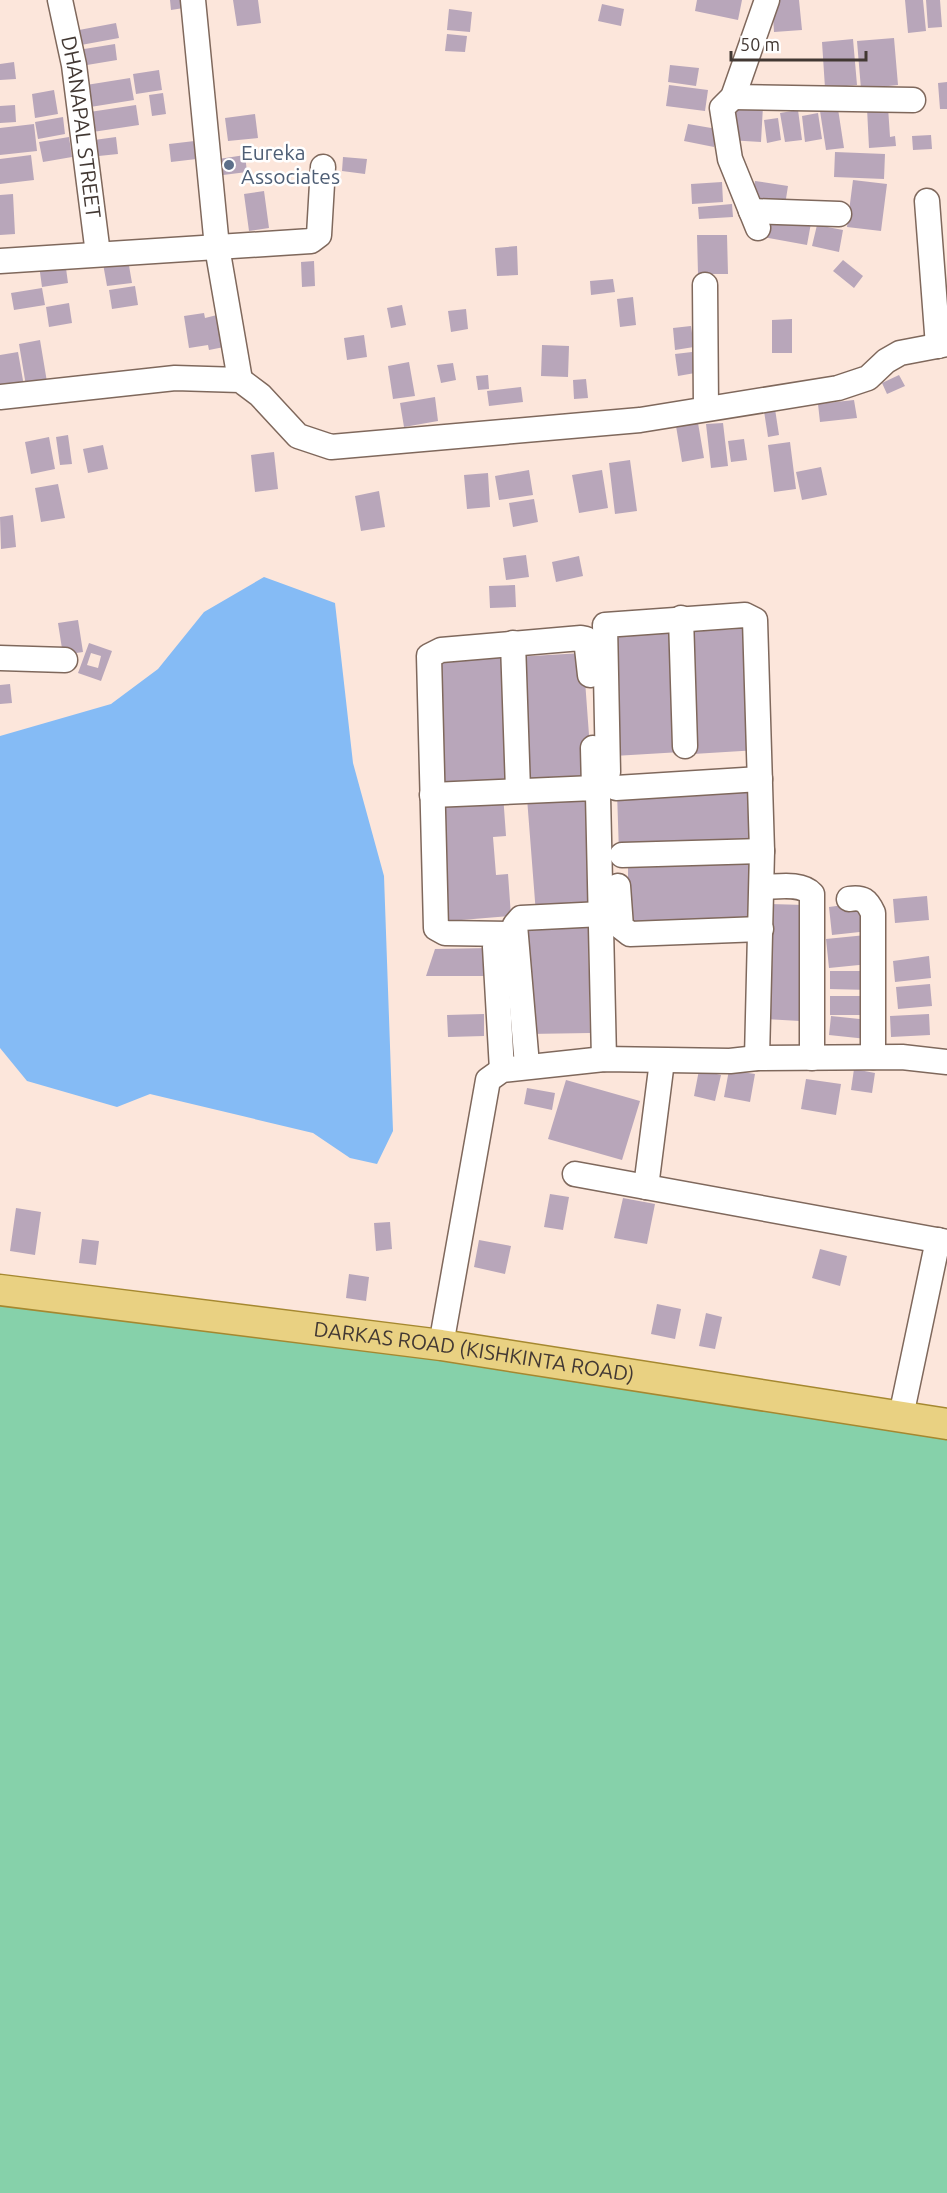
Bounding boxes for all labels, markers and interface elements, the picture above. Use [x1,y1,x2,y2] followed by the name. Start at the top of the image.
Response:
[731,24,866,62] scale bar
[57,34,106,220] street label: DHANAPAL STREET
[740,34,780,54] text: 50 m
[241,140,340,188] place label: Eureka Associates
[222,158,236,172] marker: Eureka Associates
[312,1316,636,1386] street label: DARKAS ROAD (KISHKINTA ROAD)

